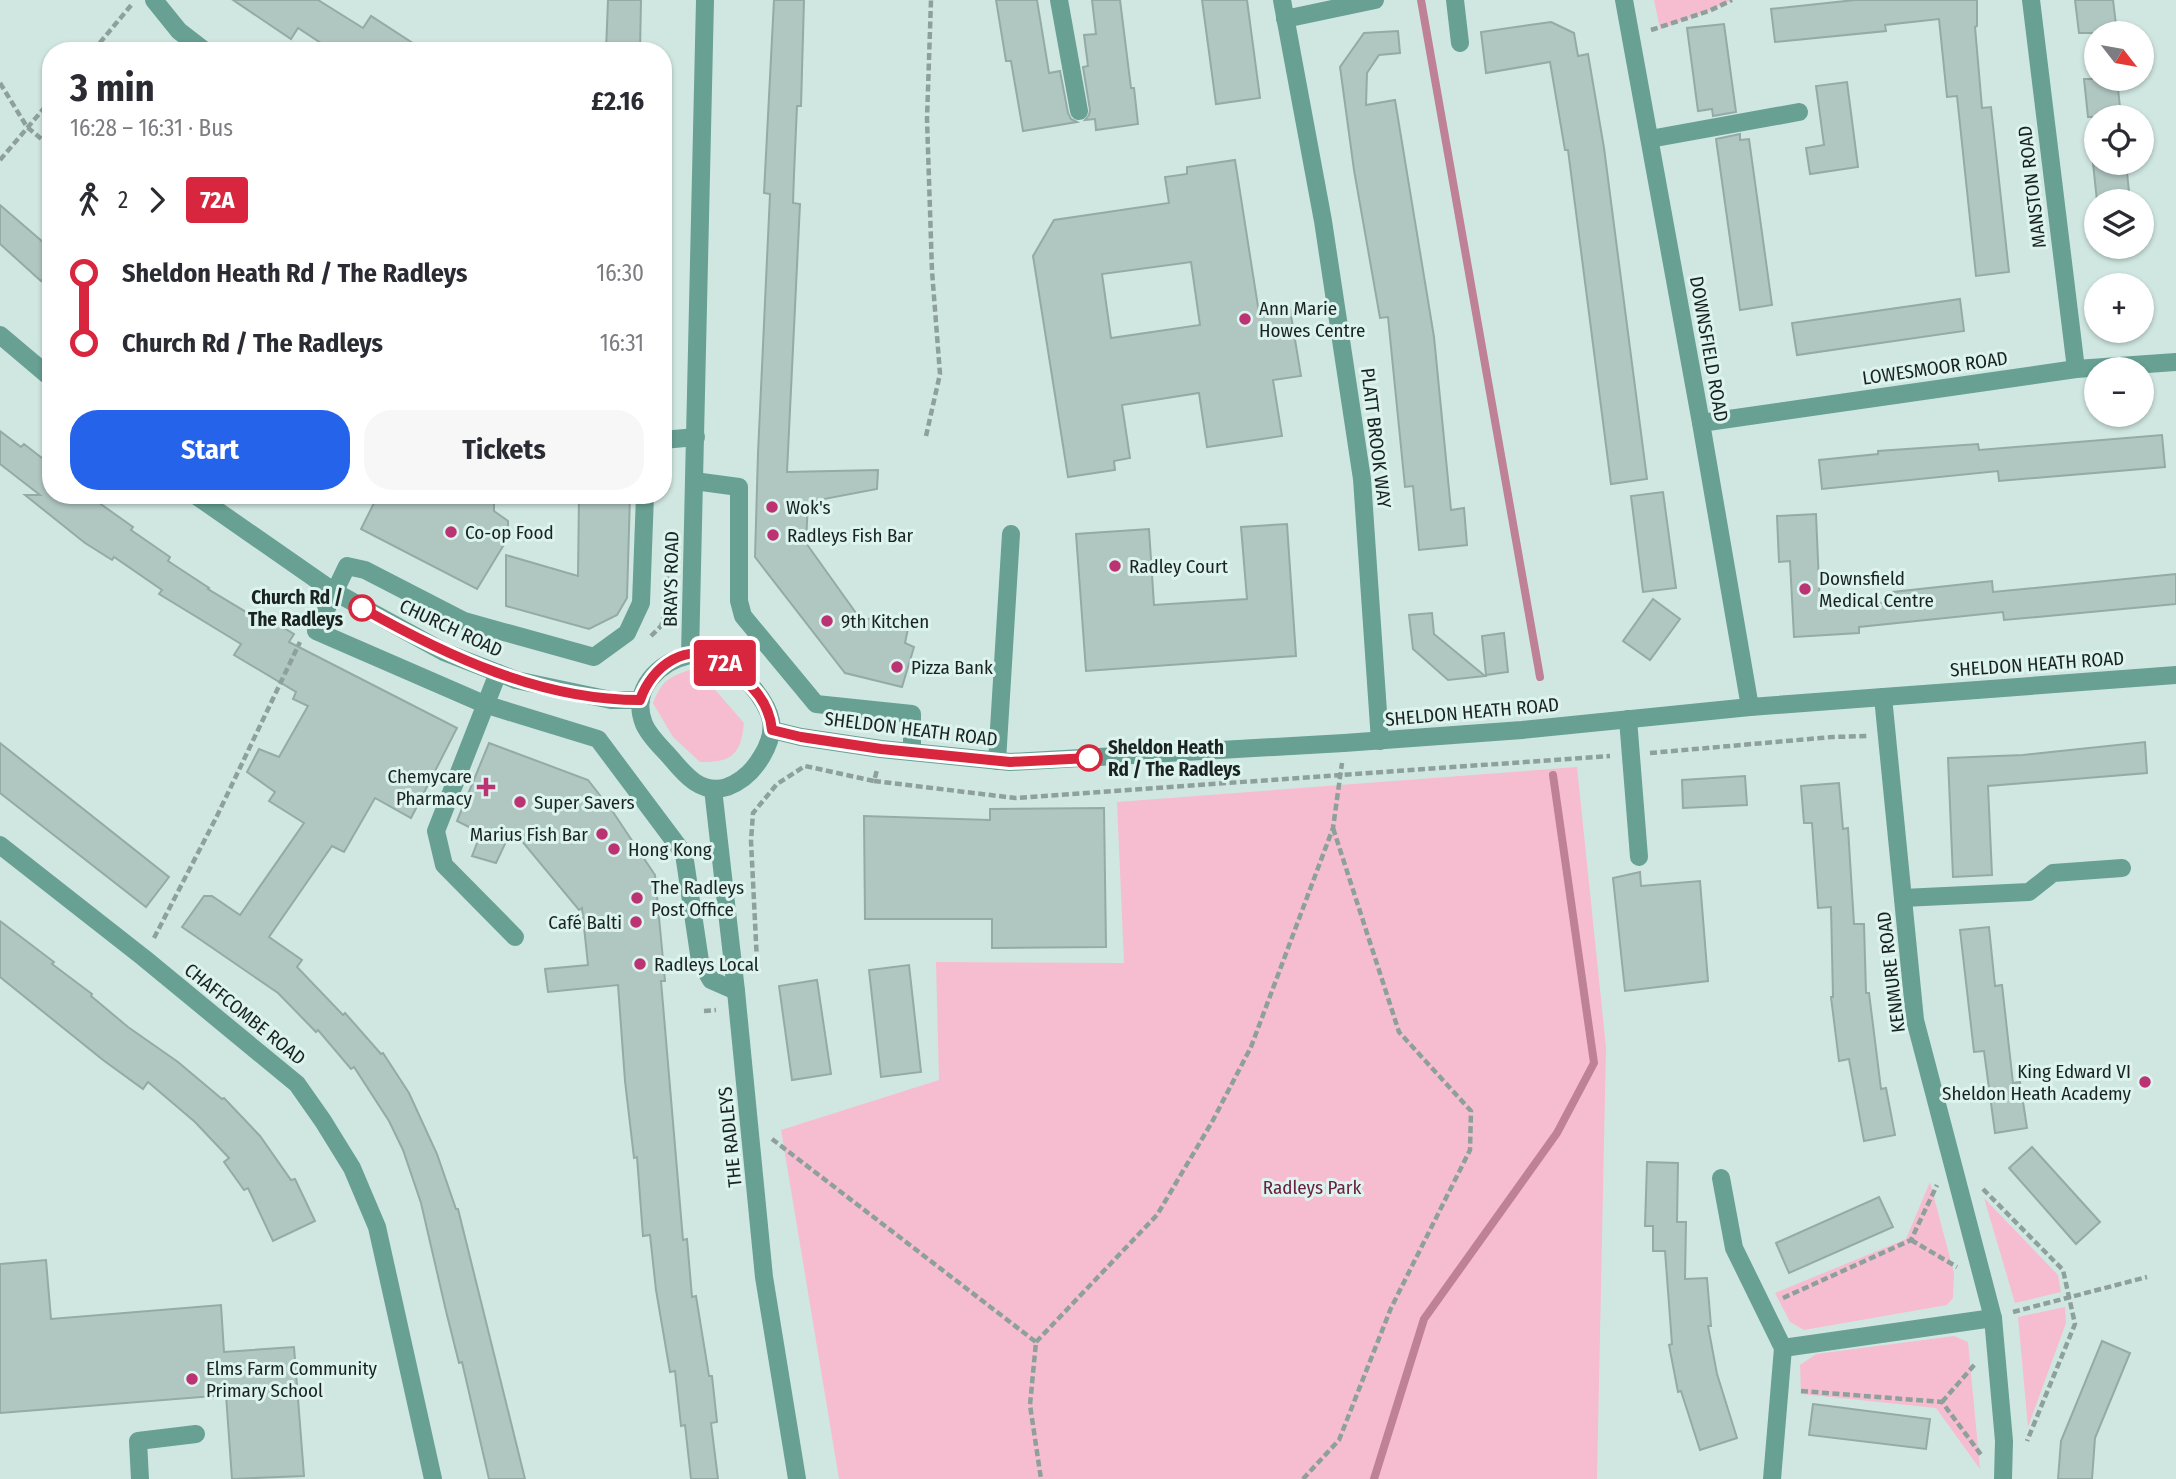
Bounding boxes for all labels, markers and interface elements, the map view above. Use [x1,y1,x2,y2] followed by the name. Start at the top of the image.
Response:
[2084,21,2154,91] north arrow
[2084,21,2154,427] map controls
[70,65,155,111] text: 3 min
[591,86,644,117] text: £2.16
[2084,105,2154,175] button: locate
[70,114,233,142] text: 16:28 – 16:31 · Bus
[2013,125,2051,249] street label: MANSTON ROAD
[70,181,108,219] icon: walk
[138,181,176,219] icon: forward
[118,186,128,214] text: 2
[200,186,234,214] text: 72A
[2084,189,2154,259] button: layers
[122,258,467,289] text: Sheldon Heath Rd / The Radleys
[596,259,644,287] text: 16:30
[2084,273,2154,343] button: +
[1685,274,1733,424] street label: DOWNSFIELD ROAD
[1259,297,1365,342] place label: Ann Marie Howes Centre
[1237,311,1253,327] marker: Ann Marie Howes Centre
[122,328,383,359] text: Church Rd / The Radleys
[600,329,644,357] text: 16:31
[1861,346,2009,390] street label: LOWESMOOR ROAD
[2084,357,2154,427] button: −
[1356,367,1396,510] street label: PLATT BROOK WAY
[70,410,350,490] button: Start
[364,410,644,490] button: Tickets
[786,496,831,519] place label: Wok's
[764,499,780,515] marker: Wok's
[465,521,554,544] place label: Co-op Food
[443,524,459,540] marker: Co-op Food
[787,524,914,547] place label: Radleys Fish Bar
[765,527,781,543] marker: Radleys Fish Bar
[659,531,683,627] street label: BRAYS ROAD
[1129,555,1229,578] place label: Radley Court
[1107,558,1123,574] marker: Radley Court
[1819,567,1934,612] place label: Downsfield Medical Centre
[1797,581,1813,597] marker: Downsfield Medical Centre
[248,586,344,631] place label: Church Rd / The Radleys
[396,594,506,662] street label: CHURCH ROAD
[349,595,375,621] marker: Church Rd / The Radleys
[841,610,929,633] place label: 9th Kitchen
[819,613,835,629] marker: 9th Kitchen
[685,640,765,686] line badge: 72A
[1949,646,2125,682] street label: SHELDON HEATH ROAD
[708,649,742,677] text: 72A
[911,656,993,679] place label: Pizza Bank
[889,659,905,675] marker: Pizza Bank
[1384,693,1560,731] street label: SHELDON HEATH ROAD
[823,707,999,751] street label: SHELDON HEATH ROAD
[1108,736,1241,781] place label: Sheldon Heath Rd / The Radleys
[1076,745,1102,771] marker: Sheldon Heath Rd / The Radleys
[388,765,473,810] place label: Chemycare Pharmacy
[478,779,494,795] marker: Chemycare Pharmacy
[534,791,635,814] place label: Super Savers
[512,794,528,810] marker: Super Savers
[470,823,588,846] place label: Marius Fish Bar
[594,826,610,842] marker: Marius Fish Bar
[628,838,712,861] place label: Hong Kong
[606,841,622,857] marker: Hong Kong
[651,876,744,921] place label: The Radleys Post Office
[629,890,645,906] marker: The Radleys Post Office
[1872,910,1910,1034] street label: KENMURE ROAD
[548,911,622,934] place label: Café Balti
[628,914,644,930] marker: Café Balti
[654,953,759,976] place label: Radleys Local
[632,956,648,972] marker: Radleys Local
[180,958,310,1070] street label: CHAFFCOMBE ROAD
[1942,1060,2132,1105] place label: King Edward VI Sheldon Heath Academy
[2137,1074,2153,1090] marker: King Edward VI Sheldon Heath Academy
[713,1086,747,1188] street label: THE RADLEYS
[1263,1176,1361,1199] park label: Radleys Park
[206,1357,378,1402] place label: Elms Farm Community Primary School
[184,1371,200,1387] marker: Elms Farm Community Primary School

